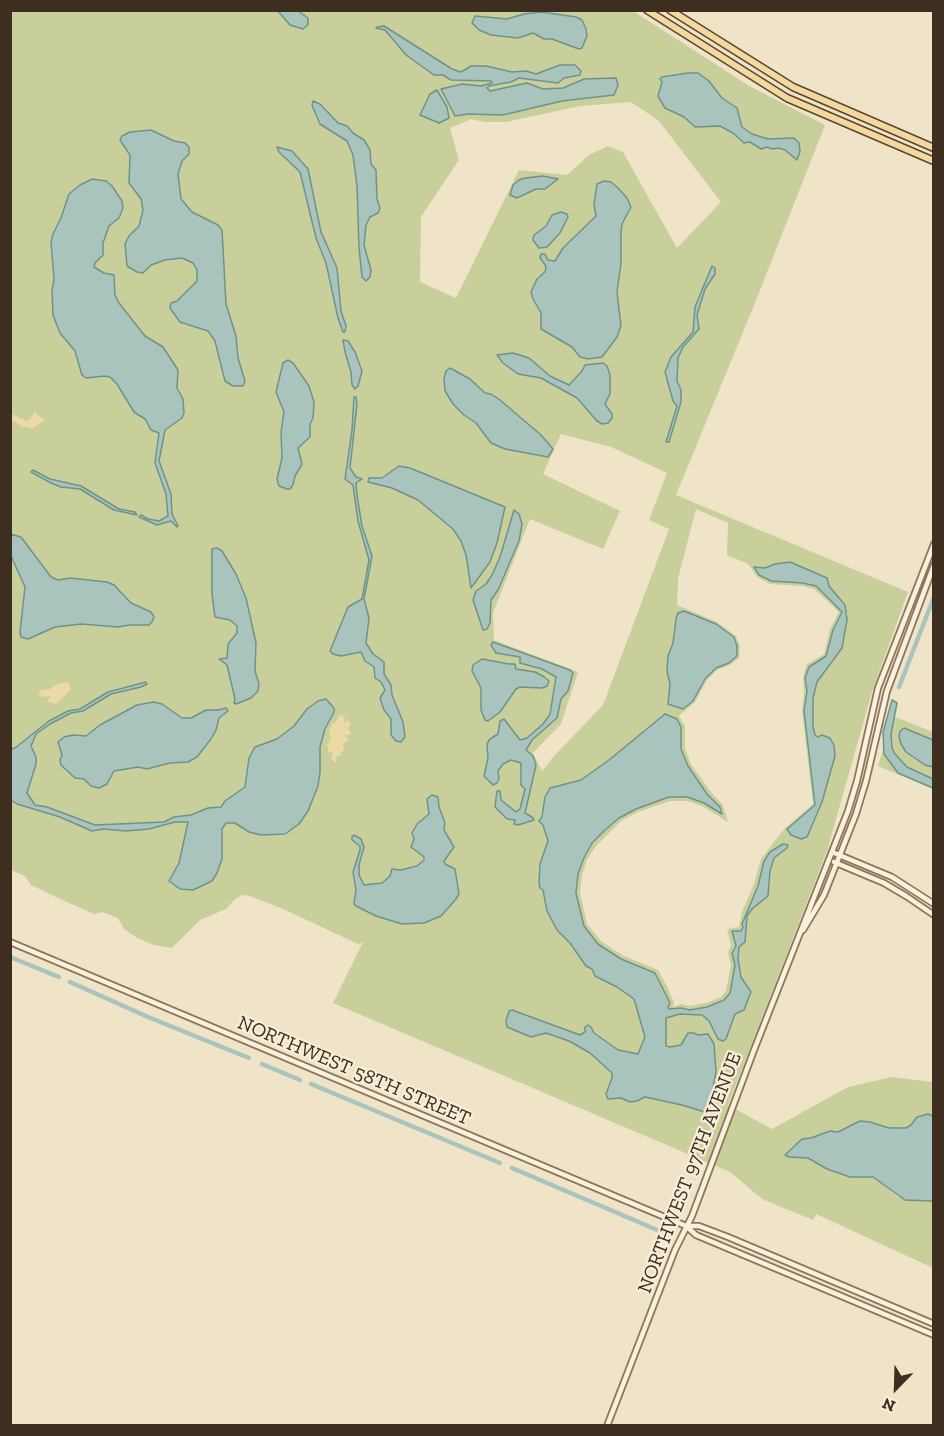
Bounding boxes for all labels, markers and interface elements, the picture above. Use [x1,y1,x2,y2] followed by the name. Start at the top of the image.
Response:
[234,1011,474,1131] street label: NORTHWEST 58TH STREET
[633,1049,747,1297] street label: NORTHWEST 97TH AVENUE
[866,1358,926,1418] north arrow
[879,1394,898,1416] text: N

